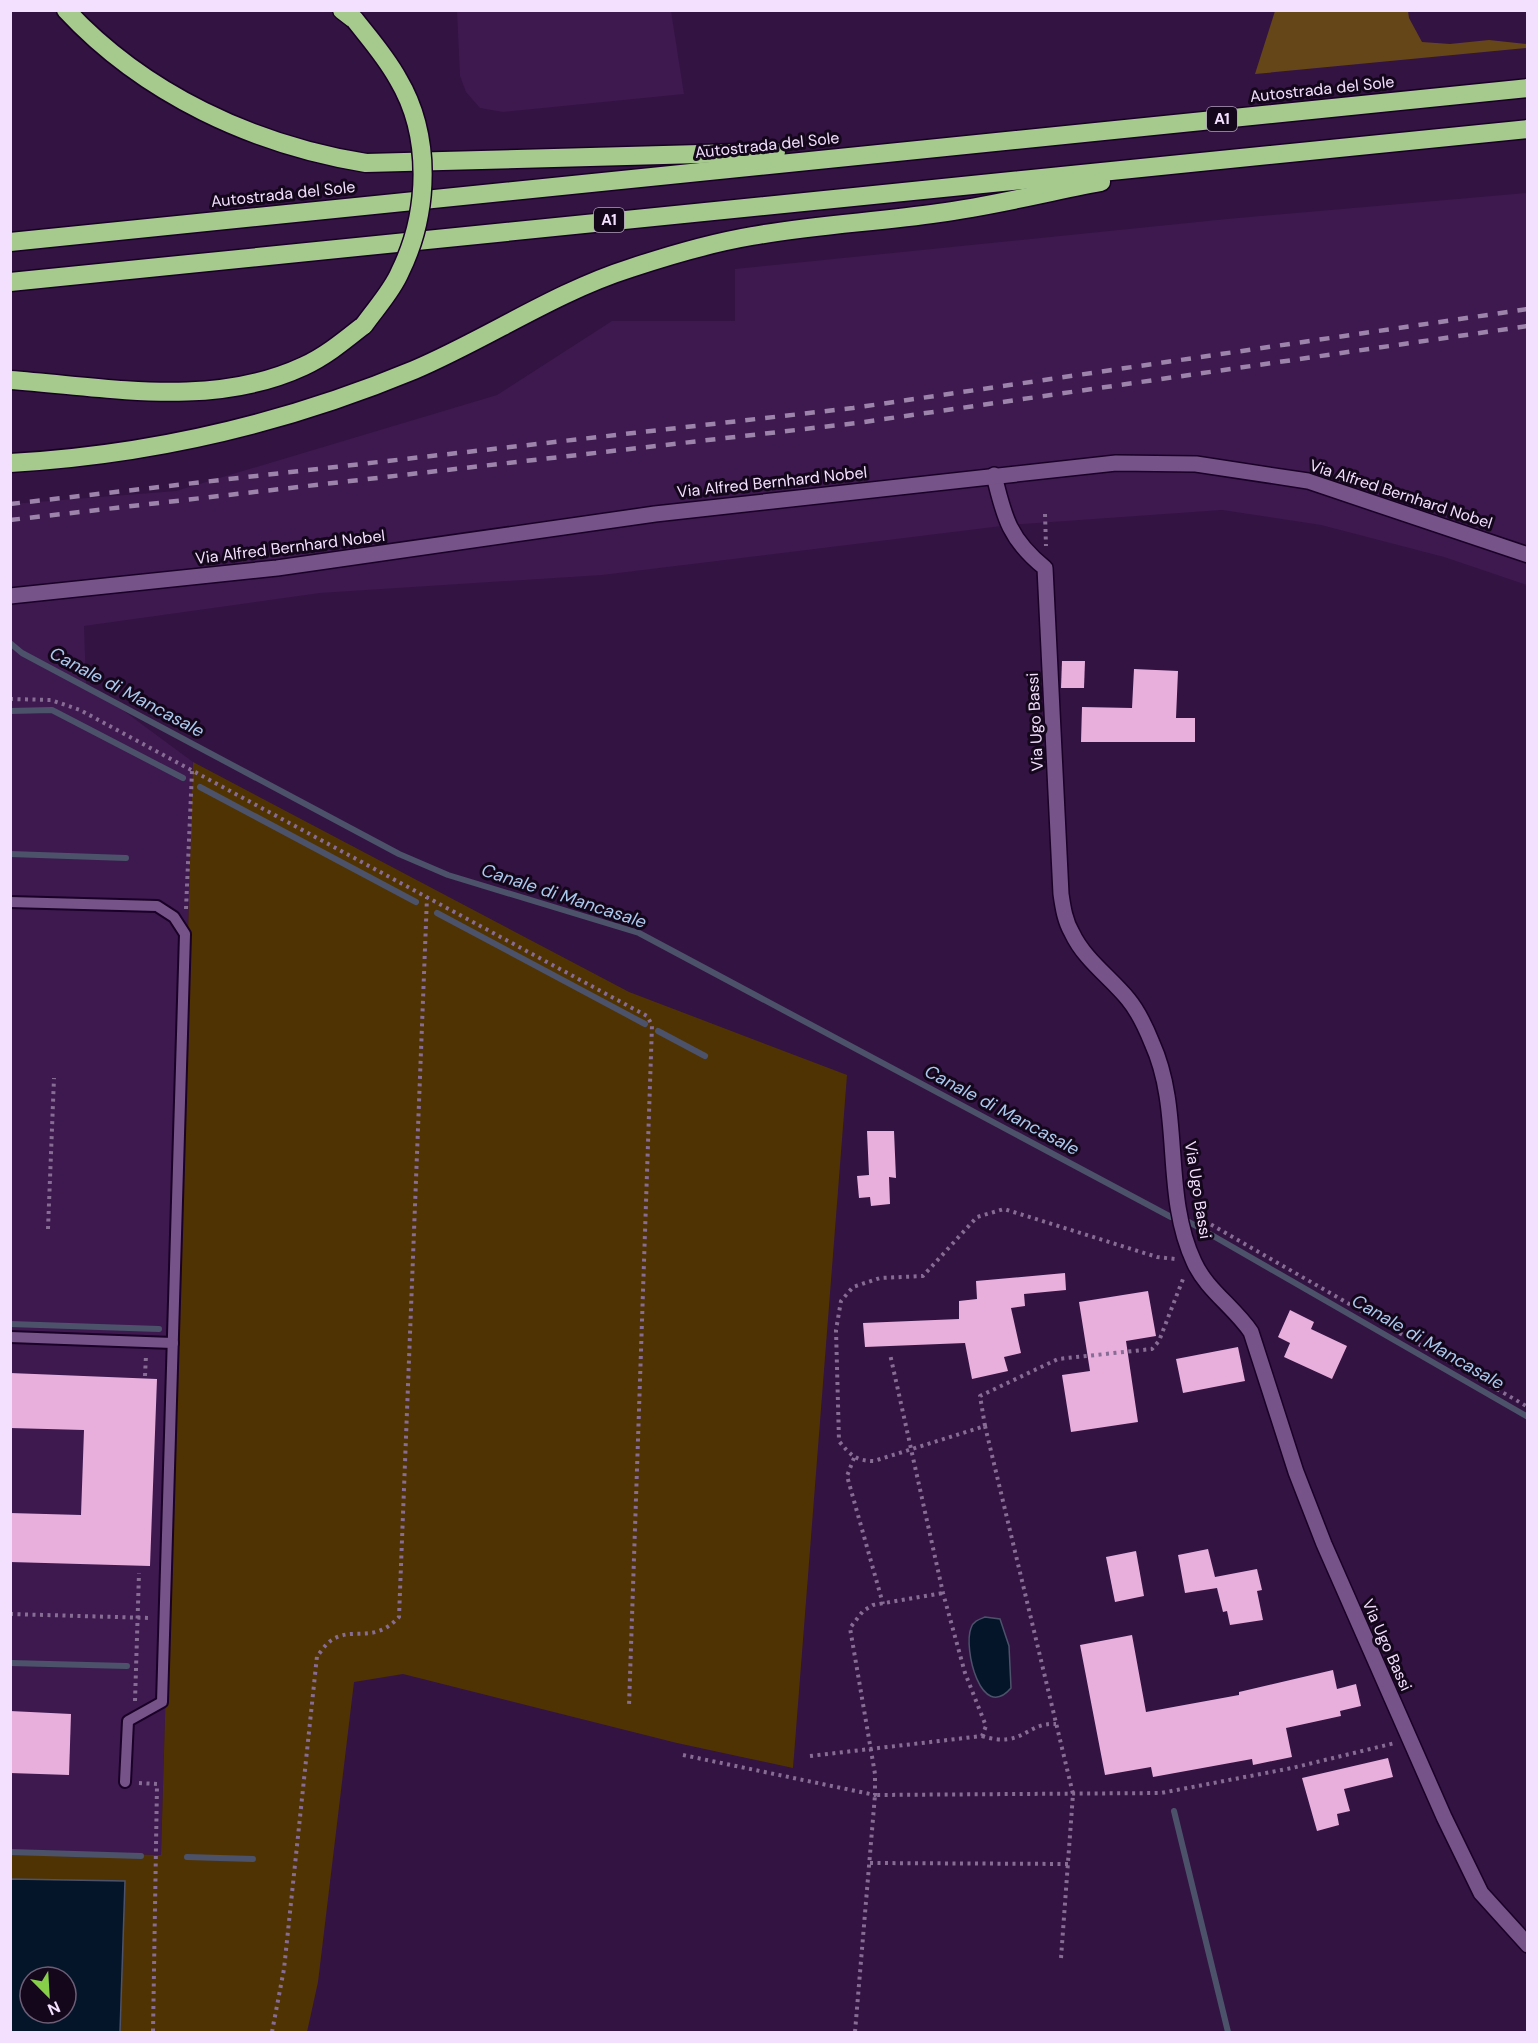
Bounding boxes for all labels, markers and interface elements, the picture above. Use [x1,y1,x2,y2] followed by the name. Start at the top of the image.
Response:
[1249,71,1395,107] street label: Autostrada del Sole
[1207,107,1237,131] road number: A1
[694,127,840,163] street label: Autostrada del Sole
[210,176,356,212] street label: Autostrada del Sole
[594,208,624,232] road number: A1
[1307,455,1495,533] street label: Via Alfred Bernhard Nobel
[676,462,868,502] street label: Via Alfred Bernhard Nobel
[194,525,386,569] street label: Via Alfred Bernhard Nobel
[45,641,209,743] water label: Canale di Mancasale
[1022,672,1048,772] street label: Via Ugo Bassi
[478,858,650,934] water label: Canale di Mancasale
[920,1059,1084,1161] water label: Canale di Mancasale
[1180,1140,1216,1240] street label: Via Ugo Bassi
[1347,1289,1509,1395] water label: Canale di Mancasale
[1357,1596,1417,1694] street label: Via Ugo Bassi
[18,1965,78,2025] north arrow
[44,1996,63,2020] text: N

